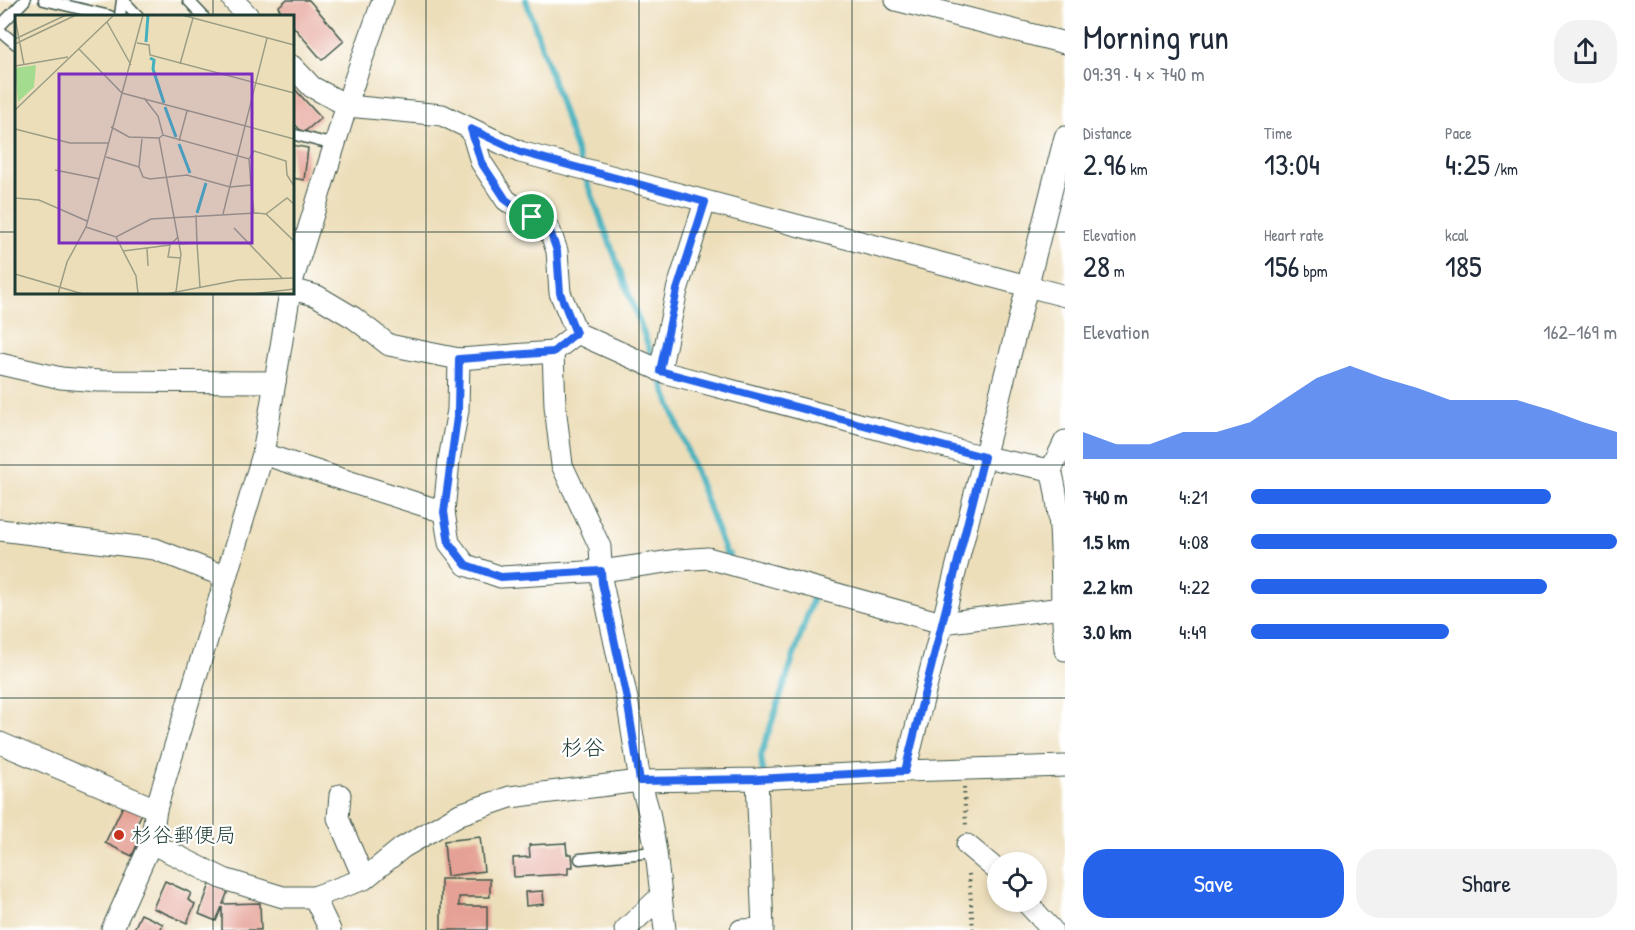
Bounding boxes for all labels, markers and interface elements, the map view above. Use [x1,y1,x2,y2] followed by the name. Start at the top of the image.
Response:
[15,15,294,294] inset map
[1083,15,1229,59] text: Morning run
[1554,20,1617,83] button: share
[1083,60,1205,87] text: 09:39 · 4 × 740 m
[1083,122,1132,144] text: Distance
[1264,122,1292,144] text: Time
[1445,122,1472,144] text: Pace
[1083,144,1126,184] text: 2.96
[1264,144,1320,184] text: 13:04
[1445,144,1490,184] text: 4:25
[1126,158,1148,180] text: km
[1490,158,1518,180] text: /km
[506,191,557,242] pin
[515,200,548,233] icon: arrive
[1083,224,1136,246] text: Elevation
[1264,224,1324,246] text: Heart rate
[1445,224,1468,246] text: kcal
[1083,246,1110,286] text: 28
[1264,246,1300,286] text: 156
[1445,246,1482,286] text: 185
[1110,260,1125,282] text: m
[1300,260,1328,282] text: bpm
[1083,318,1149,345] text: Elevation
[1543,318,1617,345] text: 162–169 m
[1083,483,1128,510] text: 740 m
[1179,483,1208,510] text: 4:21
[1083,528,1130,555] text: 1.5 km
[1179,528,1209,555] text: 4:08
[1083,573,1133,600] text: 2.2 km
[1179,573,1210,600] text: 4:22
[1083,618,1132,645] text: 3.0 km
[1179,618,1206,645] text: 4:49
[561,732,605,762] district label: 杉谷
[131,820,236,849] place label: 杉谷郵便局
[112,828,126,842] marker: 杉谷郵便局
[1083,849,1344,918] button: Save
[1356,849,1617,918] button: Share
[987,852,1047,912] map controls
[987,852,1047,912] button: locate

